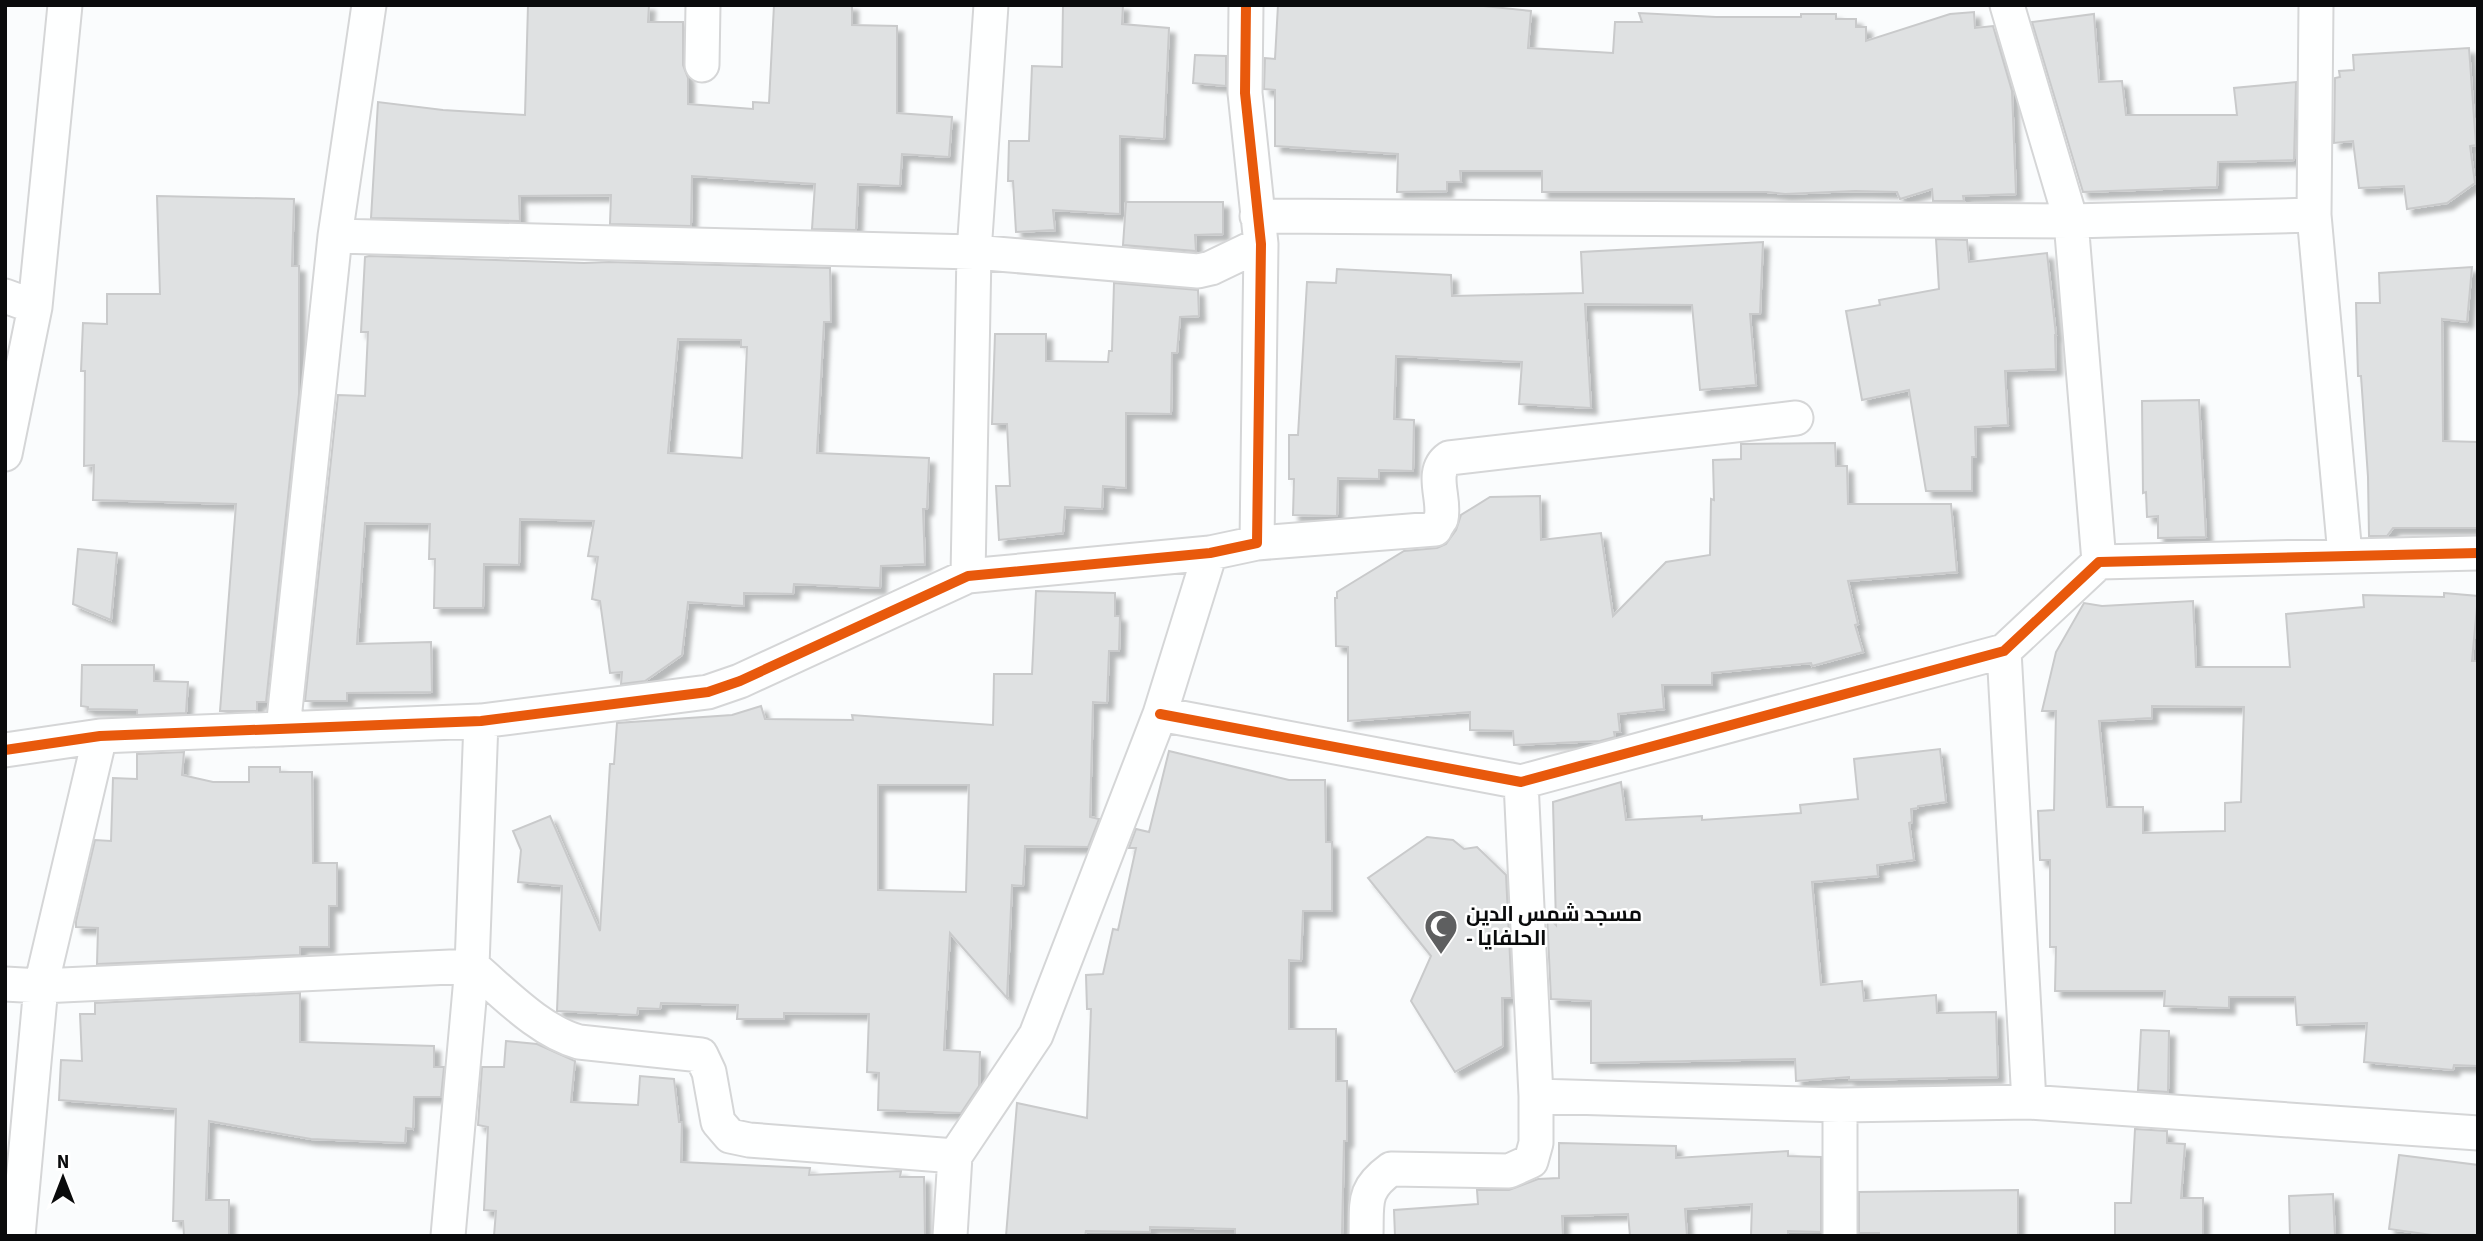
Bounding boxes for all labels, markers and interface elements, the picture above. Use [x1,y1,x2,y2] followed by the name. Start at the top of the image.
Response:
[1466,899,1642,953] place label: مسجد شمس الدين - الحلفايا
[1422,907,1460,956] mosque icon: مسجد شمس الدين - الحلفايا
[28,1143,98,1213] north arrow
[57,1149,69,1176] text: N

